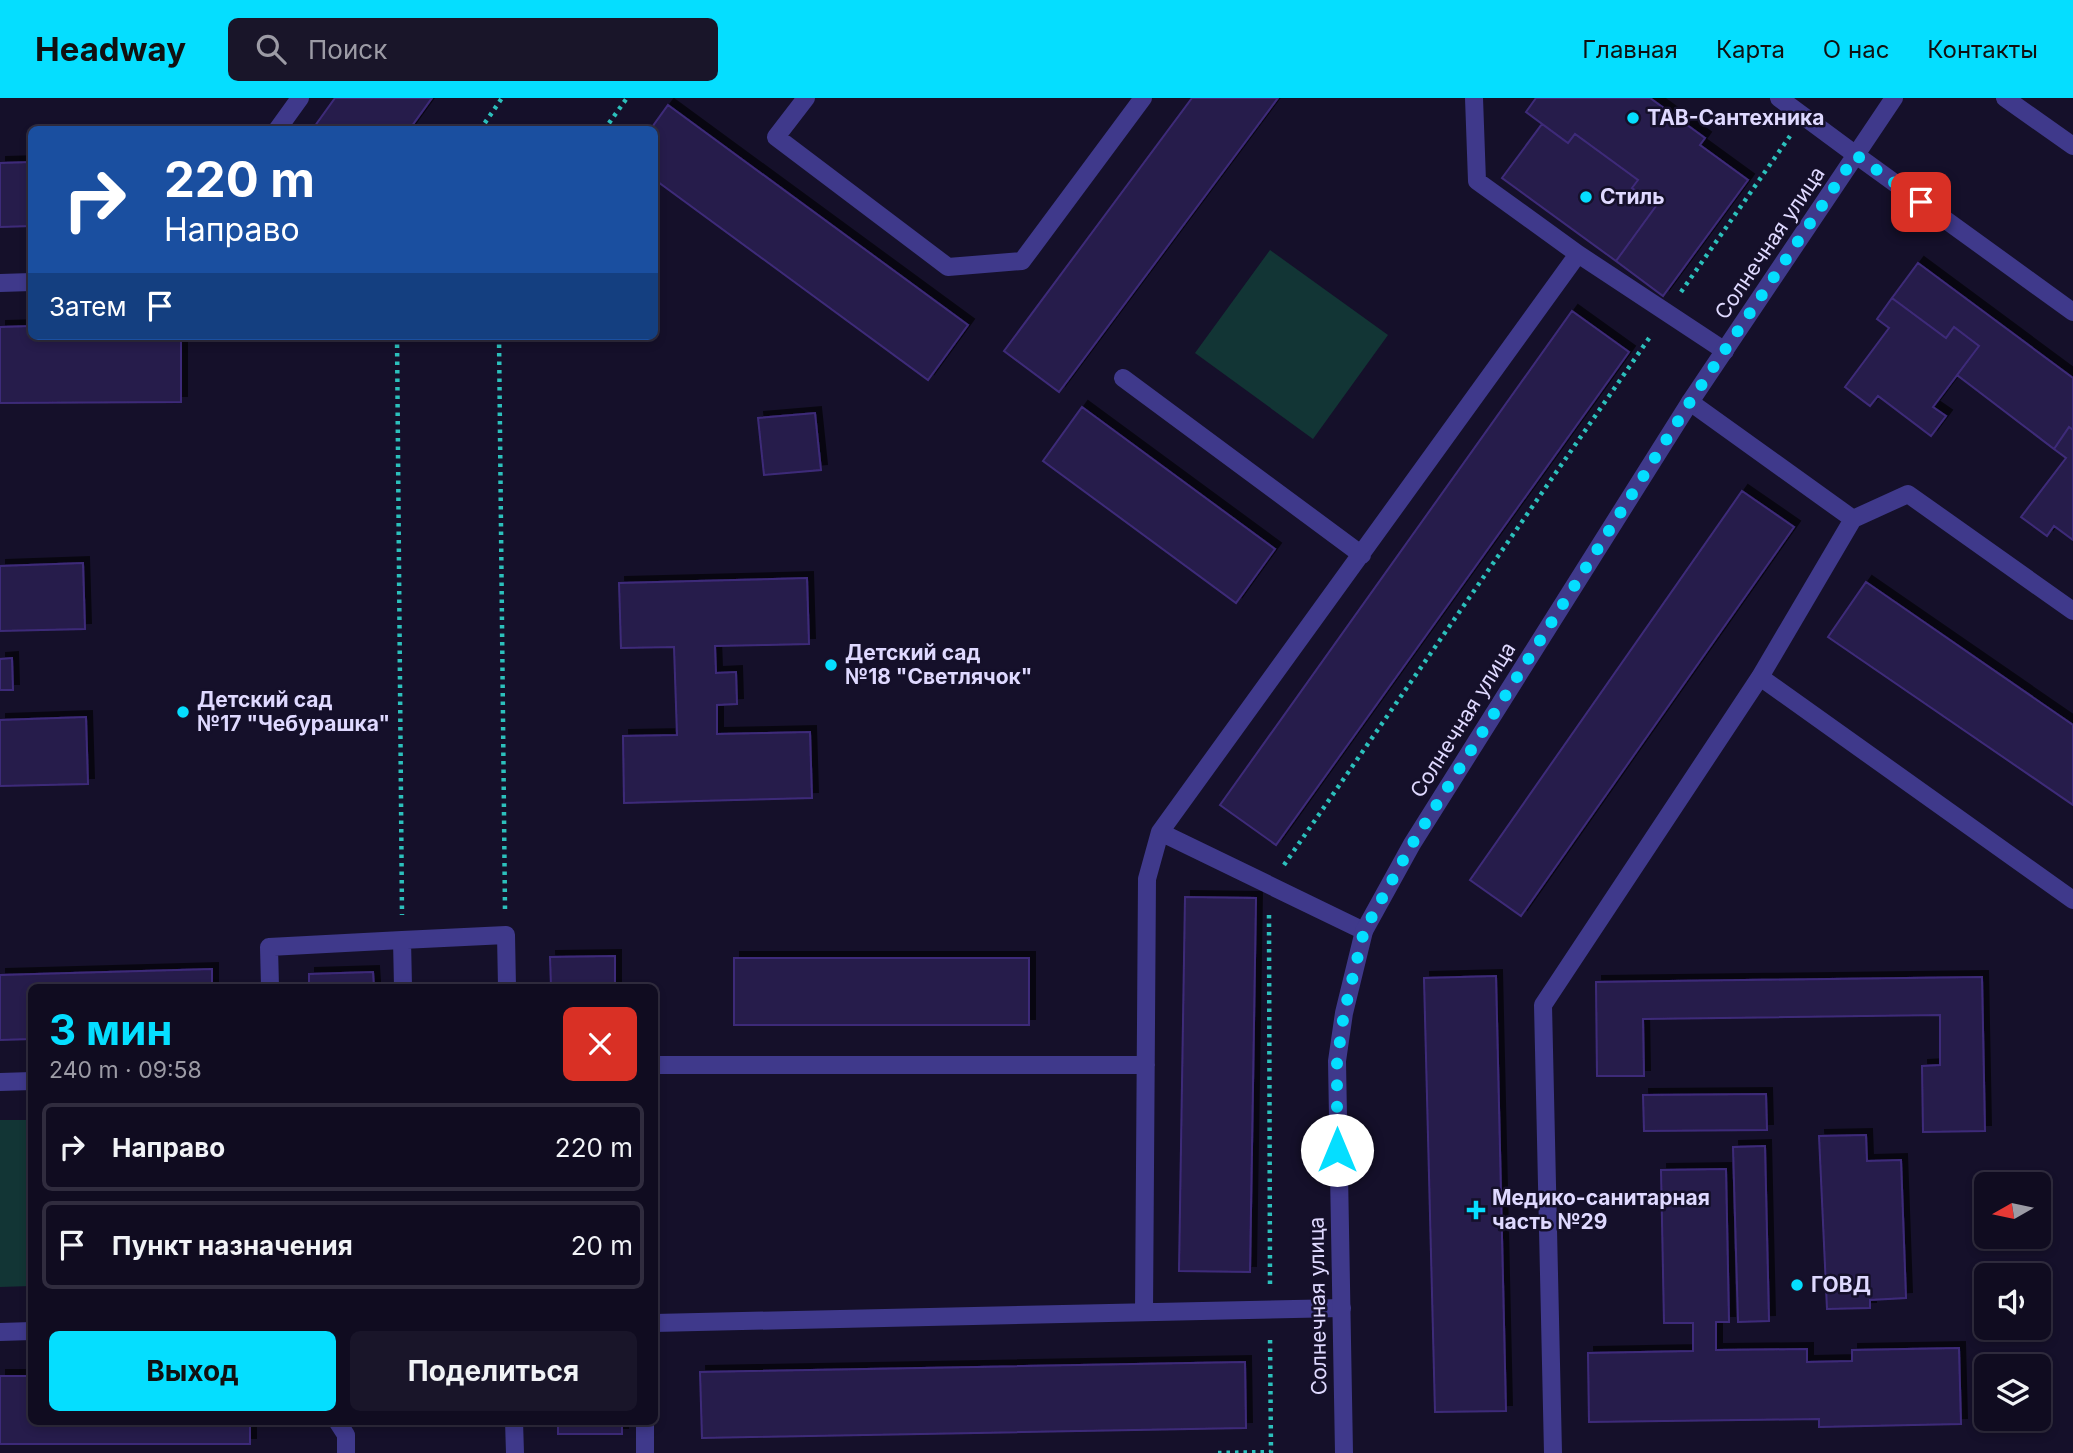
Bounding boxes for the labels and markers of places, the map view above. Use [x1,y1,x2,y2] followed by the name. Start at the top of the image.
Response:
[1647,105,1824,130] place label: ТАВ-Сантехника
[1625,110,1641,126] marker: ТАВ-Сантехника
[1891,172,1951,232] pin
[1600,184,1665,209] place label: Стиль
[1578,189,1594,205] marker: Стиль
[845,640,1032,689] place label: Детский сад №18 "Светлячок"
[823,657,839,673] marker: Детский сад №18 "Светлячок"
[197,687,390,736] place label: Детский сад №17 "Чебурашка"
[175,704,191,720] marker: Детский сад №17 "Чебурашка"
[1492,1185,1710,1234] place label: Медико-санитарная часть №29
[1466,1200,1486,1220] marker: Медико-санитарная часть №29
[1811,1272,1871,1297] place label: ГОВД
[1789,1277,1805,1293] marker: ГОВД

